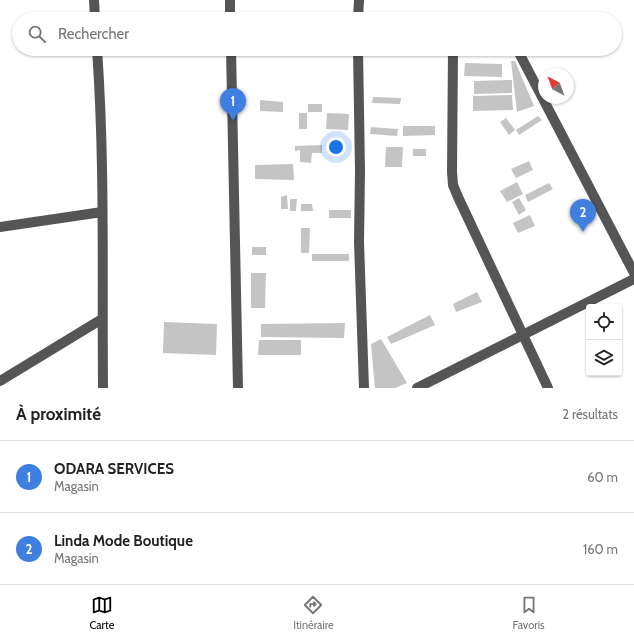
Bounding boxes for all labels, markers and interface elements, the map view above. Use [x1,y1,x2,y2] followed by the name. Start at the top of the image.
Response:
[12,12,622,56] search box
[26,23,48,45] icon: search
[58,25,129,43] text: Rechercher
[538,68,574,104] north arrow
[220,88,246,121] pin: 1
[326,137,346,157] your location
[570,199,596,232] pin: 2
[586,304,622,376] map controls
[586,304,622,340] button: locate
[586,340,622,376] button: layers
[16,404,101,424] text: À proximité
[562,406,618,422] text: 2 résultats
[54,460,174,478] text: ODARA SERVICES
[27,469,31,485] text: 1
[587,469,618,485] text: 60 m
[54,478,99,494] text: Magasin
[54,532,193,550] text: Linda Mode Boutique
[26,541,32,557] text: 2
[583,541,618,557] text: 160 m
[54,550,99,566] text: Magasin
[89,594,114,632] tab: Carte
[293,594,334,632] tab: Itinéraire
[513,594,545,632] tab: Favoris

